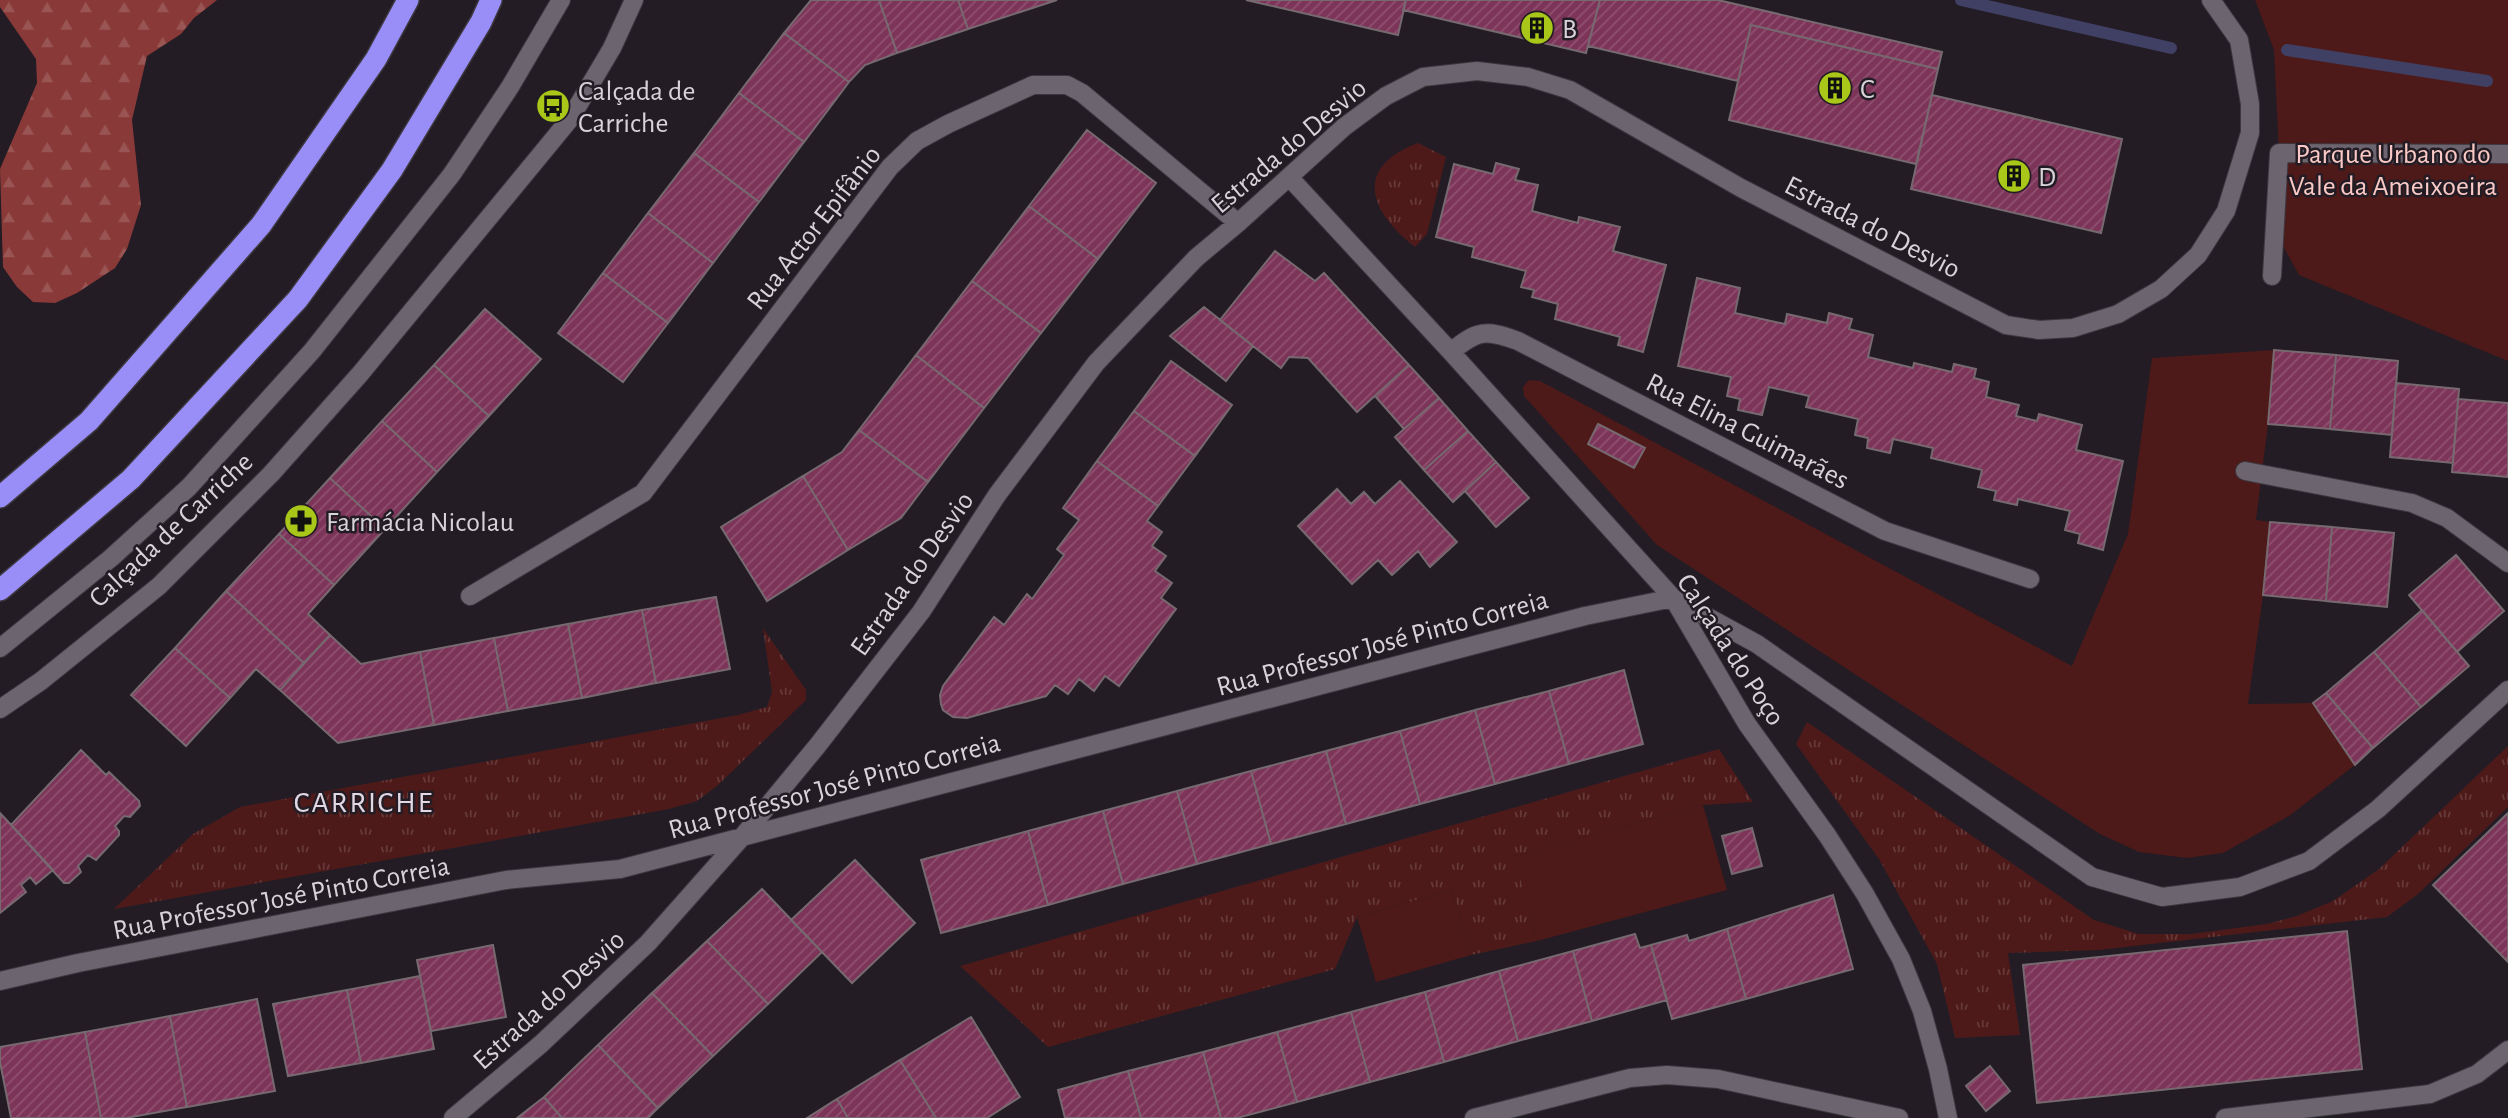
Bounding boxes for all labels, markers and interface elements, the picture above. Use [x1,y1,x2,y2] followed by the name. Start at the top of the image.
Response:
[1518,9,1556,47] building icon: B
[1562,16,1577,44] place label: B
[1816,69,1854,107] building icon: C
[1206,74,1372,219] street label: Estrada do Desvio
[1860,76,1875,104] place label: C
[578,78,695,138] place label: Calçada de Carriche
[534,87,572,125] bus stop icon: Calçada de Carriche
[742,141,887,315] street label: Rua Actor Epifânio
[2289,141,2497,201] park label: Parque Urbano do Vale da Ameixoeira
[1995,157,2033,195] building icon: D
[2038,164,2056,192] place label: D
[1780,171,1964,284] street label: Estrada do Desvio
[1641,369,1853,495] street label: Rua Elina Guimarães
[84,448,259,613] street label: Calçada de Carriche
[846,487,979,661] street label: Estrada do Desvio
[282,502,320,540] pharmacy icon: Farmácia Nicolau
[326,509,514,537] place label: Farmácia Nicolau
[1671,569,1790,731] street label: Calçada do Poço
[1213,586,1552,702] street label: Rua Professor José Pinto Correia
[665,729,1004,845] street label: Rua Professor José Pinto Correia
[294,788,434,818] district label: CARRICHE
[111,853,452,945] street label: Rua Professor José Pinto Correia
[468,925,630,1076] street label: Estrada do Desvio

